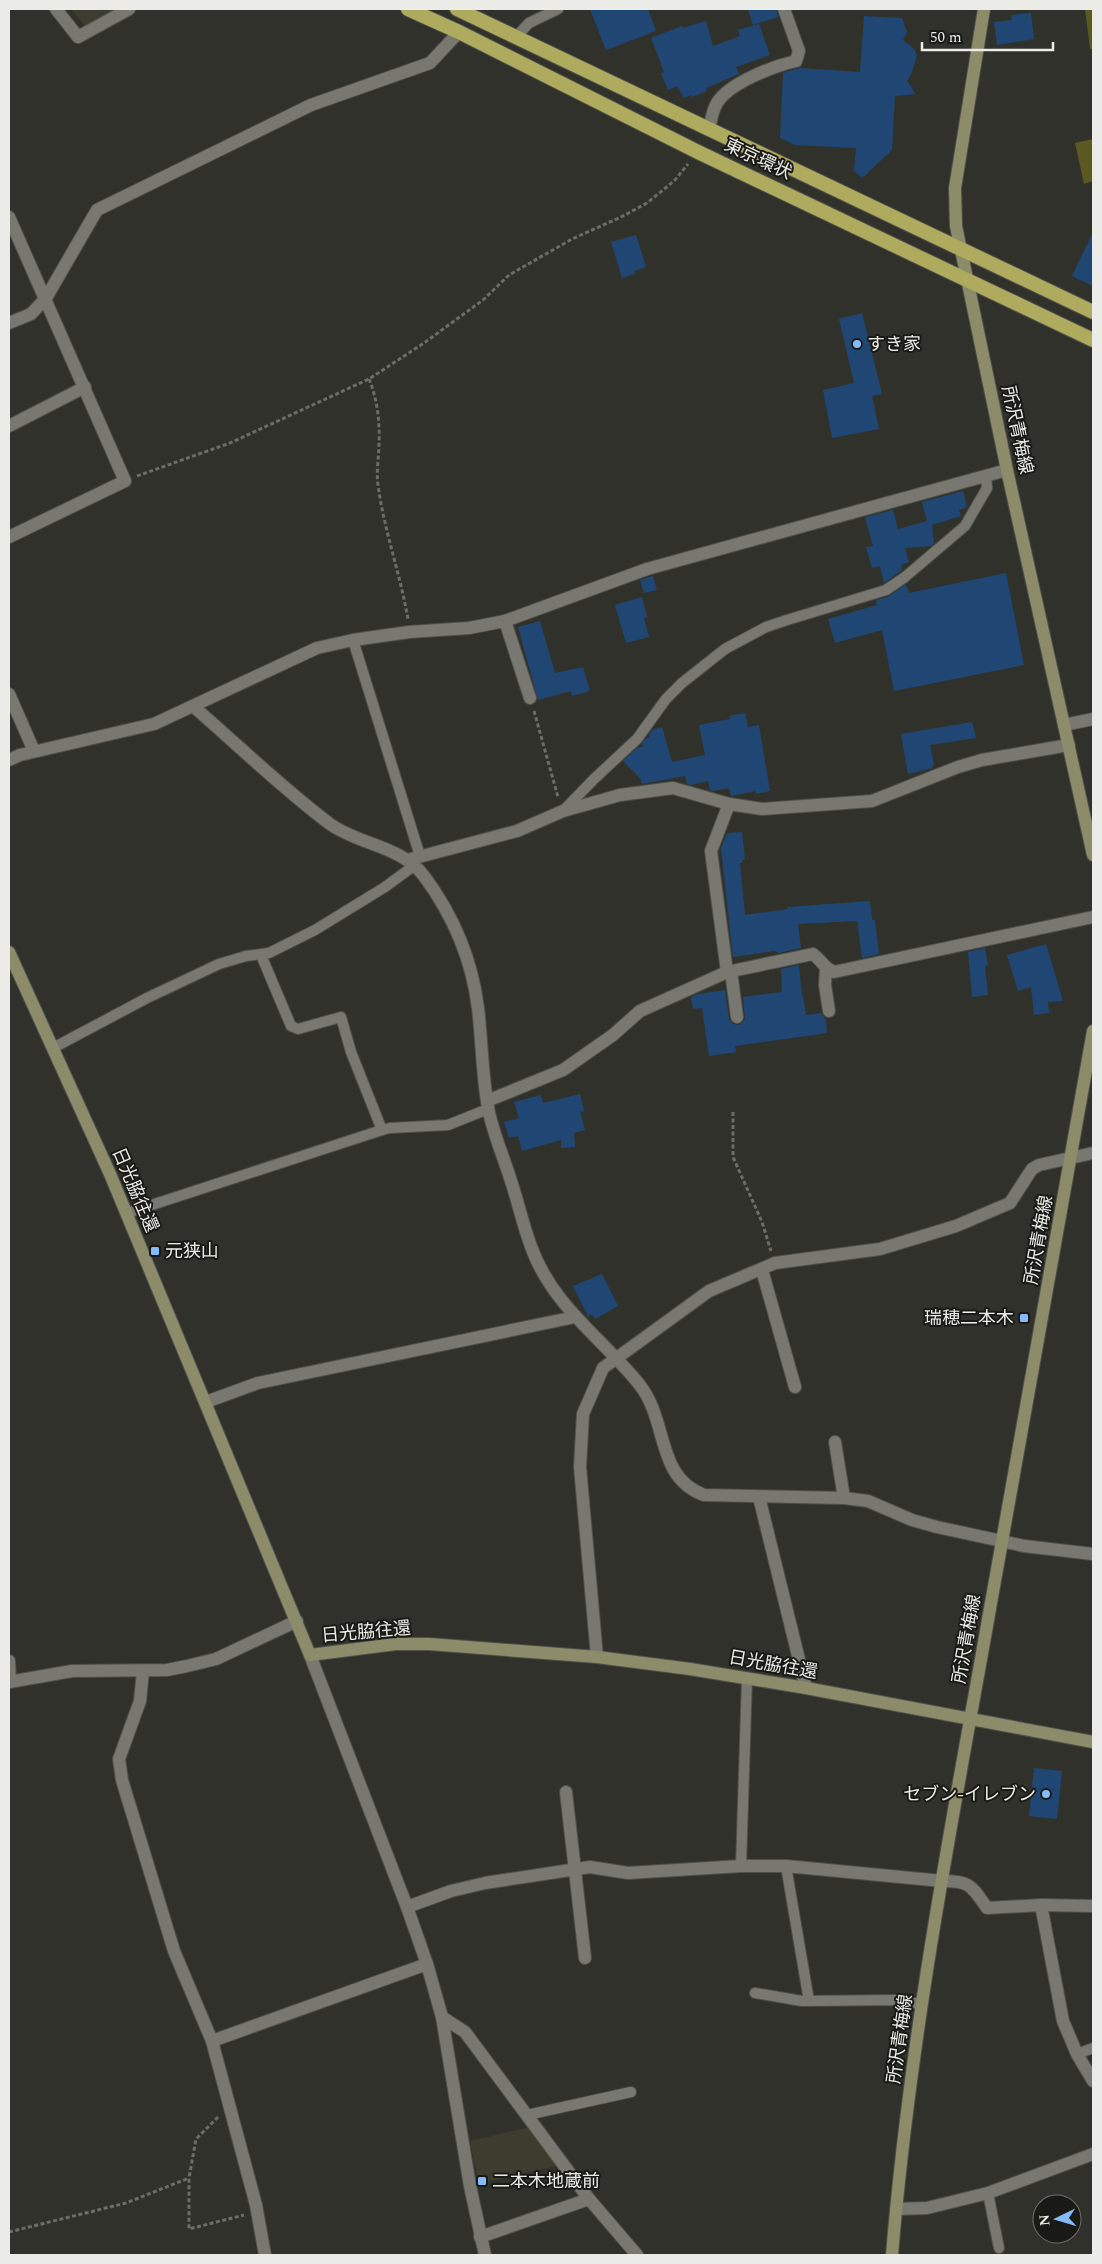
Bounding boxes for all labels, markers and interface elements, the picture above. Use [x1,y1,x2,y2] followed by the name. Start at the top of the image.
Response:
[922,20,1053,52] scale bar
[930,26,962,49] text: 50 m
[720,132,796,186] street label: 東京環状
[867,331,921,358] place label: すき家
[851,338,863,350] marker: すき家
[994,383,1040,477] street label: 所沢青梅線
[105,1143,165,1237] street label: 日光脇往還
[1018,1193,1060,1287] street label: 所沢青梅線
[165,1238,219,1265] place label: 元狭山
[149,1245,161,1257] marker: 元狭山
[924,1305,1014,1332] place label: 瑞穂二本木
[1018,1312,1030,1324] marker: 瑞穂二本木
[946,1592,988,1686] street label: 所沢青梅線
[320,1615,412,1649] street label: 日光脇往還
[726,1644,820,1686] street label: 日光脇往還
[903,1781,1036,1808] place label: セブン-イレブン
[1040,1788,1052,1800] marker: セブン-イレブン
[880,1993,920,2085] street label: 所沢青梅線
[492,2168,600,2195] place label: 二本木地蔵前
[476,2175,488,2187] marker: 二本木地蔵前
[1032,2194,1082,2244] north arrow
[1034,2213,1056,2227] text: N

